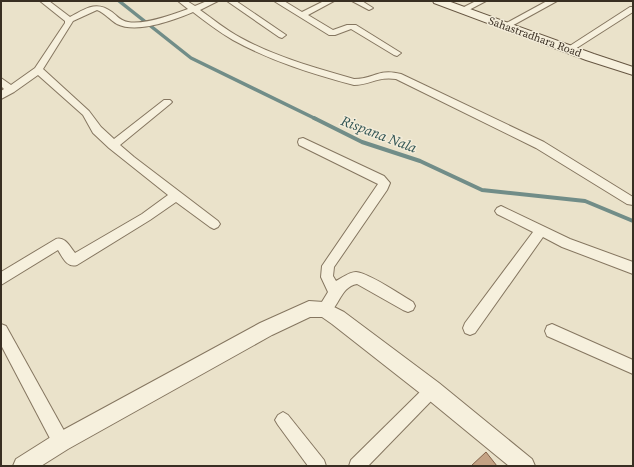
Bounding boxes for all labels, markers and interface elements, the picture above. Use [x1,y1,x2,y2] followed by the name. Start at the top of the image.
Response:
[486,13,584,61] street label: Sahastradhara Road
[337,110,420,158] water label: Rispana Nala

